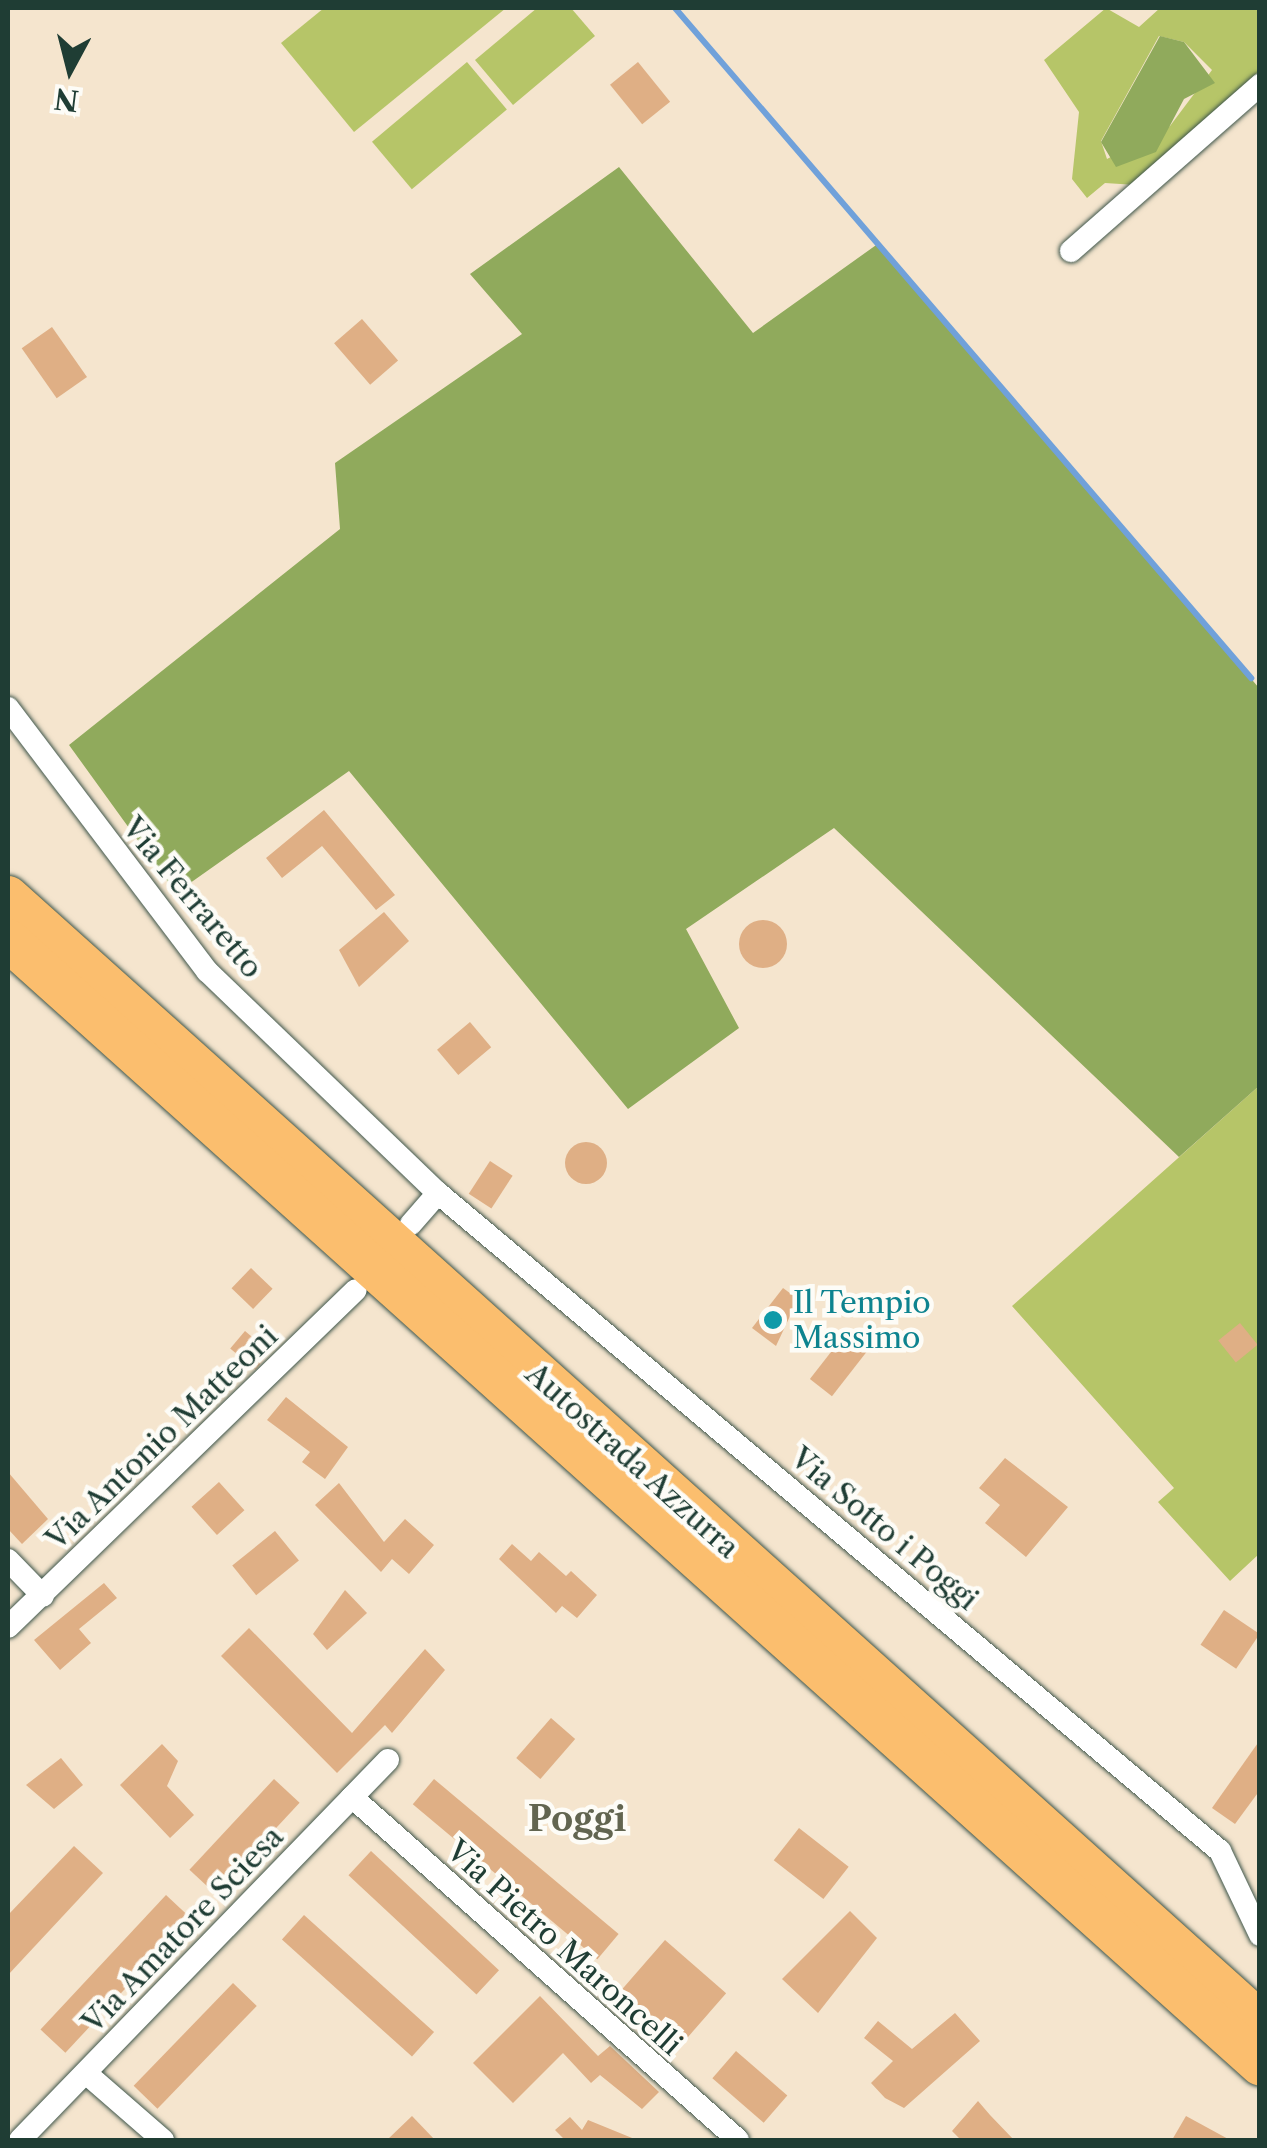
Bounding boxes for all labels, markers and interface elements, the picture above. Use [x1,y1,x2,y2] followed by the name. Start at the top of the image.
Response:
[20,20,120,120] north arrow
[52,81,80,118] text: N
[114,810,270,986] street label: Via Ferraretto
[793,1285,932,1356] place label: Il Tempio Massimo
[762,1309,784,1331] marker: Il Tempio Massimo
[38,1318,286,1558] street label: Via Antonio Matteoni
[517,1355,747,1567] street label: Autostrada Azzurra
[783,1440,985,1618] street label: Via Sotto i Poggi
[528,1798,626,1840] district label: Poggi
[74,1819,292,2041] street label: Via Amatore Sciesa
[439,1833,689,2063] street label: Via Pietro Maroncelli

